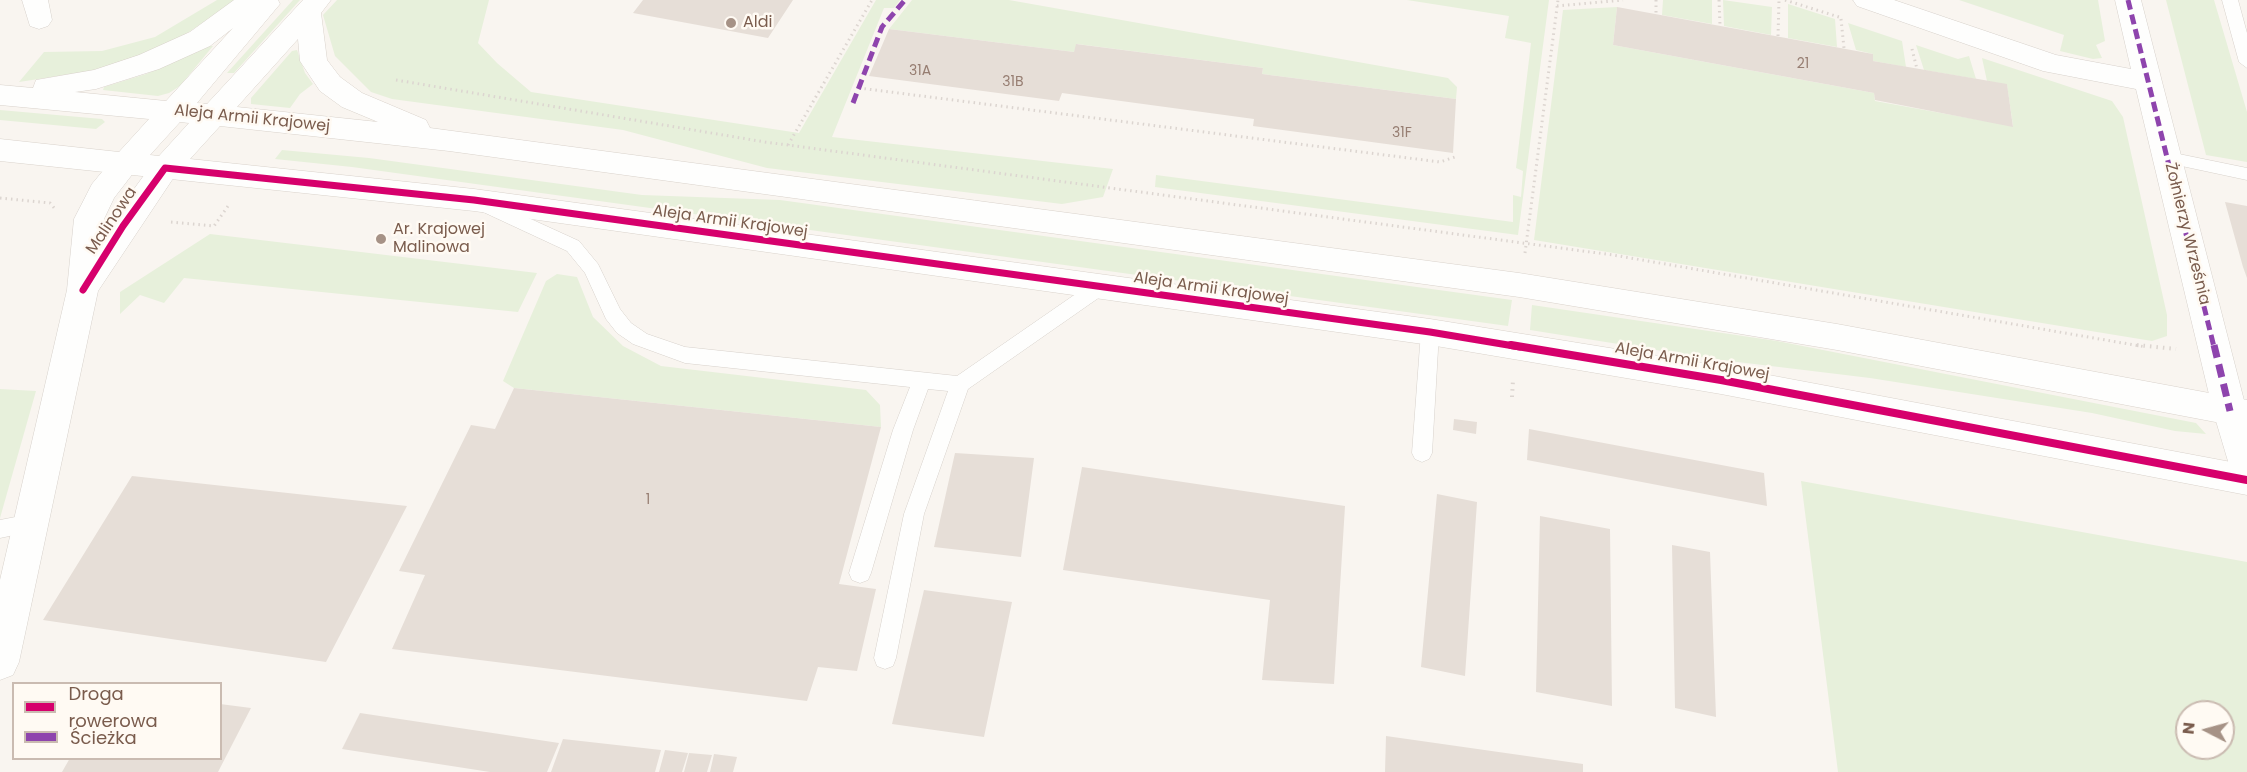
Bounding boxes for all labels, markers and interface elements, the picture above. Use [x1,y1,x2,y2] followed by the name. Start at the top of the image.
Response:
[743,13,772,33] place label: Aldi
[724,16,738,30] marker: Aldi
[1797,56,1809,72] house number: 21
[909,63,931,79] house number: 31A
[1002,74,1024,90] house number: 31B
[173,101,331,137] street label: Aleja Armii Krajowej
[1392,125,1412,141] house number: 31F
[2160,161,2214,307] street label: Żołnierzy Września
[83,184,141,258] street label: Malinowa
[651,202,809,242] street label: Aleja Armii Krajowej
[393,220,485,258] place label: Ar. Krajowej Malinowa
[374,232,388,246] marker: Ar. Krajowej Malinowa
[1132,269,1290,309] street label: Aleja Armii Krajowej
[1613,339,1771,385] street label: Aleja Armii Krajowej
[646,492,650,508] house number: 1
[68,681,158,733] text: Droga rowerowa
[12,682,222,760] legend
[2175,700,2235,760] north arrow
[2177,721,2201,735] text: N
[70,725,137,750] text: Ścieżka

